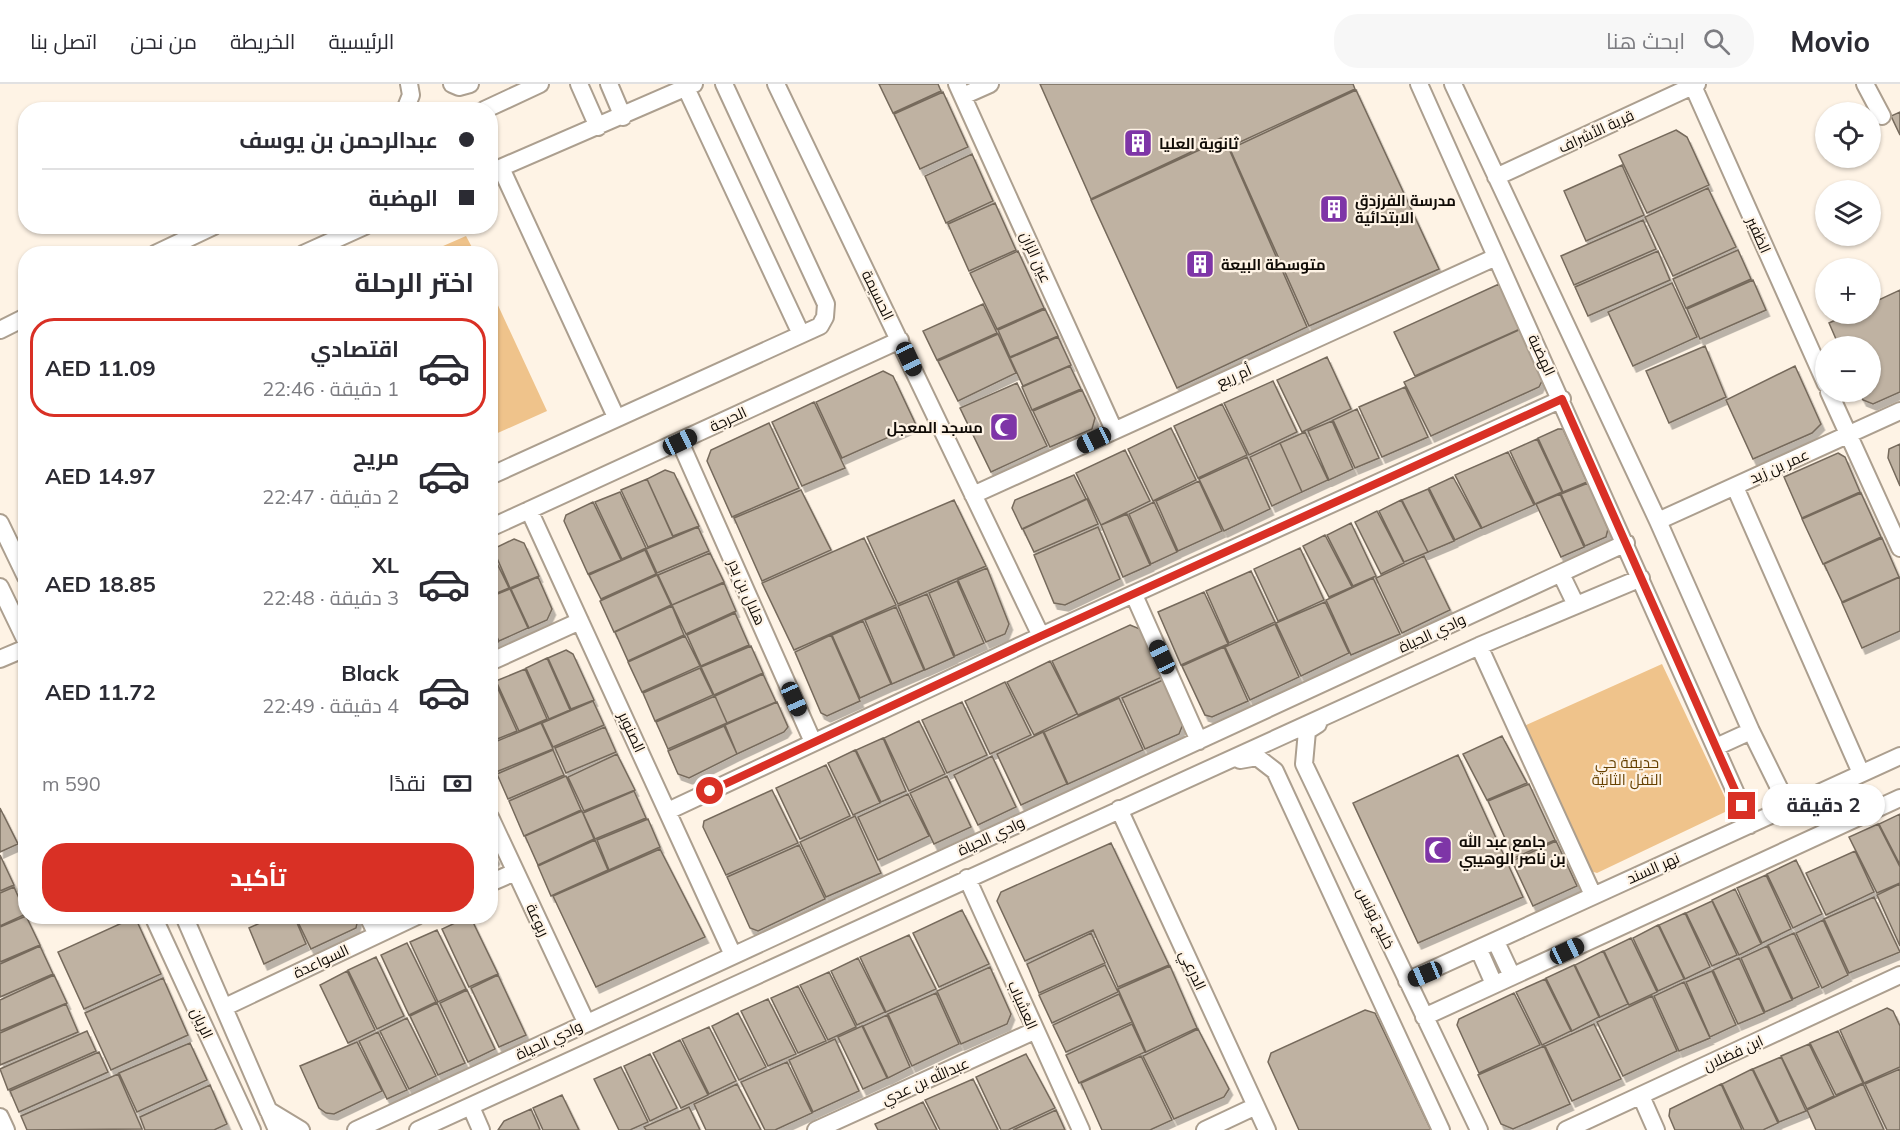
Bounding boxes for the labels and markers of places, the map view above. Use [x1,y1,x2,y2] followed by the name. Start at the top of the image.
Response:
[1122,127,1154,159] building icon: ثانوية العليا
[1159,134,1239,153] place label: ثانوية العليا
[1355,191,1456,227] place label: مدرسة الفرزدق الابتدائية
[1318,193,1350,225] building icon: مدرسة الفرزدق الابتدائية
[1184,248,1216,280] building icon: متوسطة البيعة
[1221,255,1326,274] place label: متوسطة البيعة
[988,411,1020,443] mosque icon: مسجد المعجل
[887,418,983,437] place label: مسجد المعجل
[1459,831,1566,871] place label: جامع عبد الله بن ناصر الوهيبي
[1422,834,1454,866] mosque icon: جامع عبد الله بن ناصر الوهيبي

